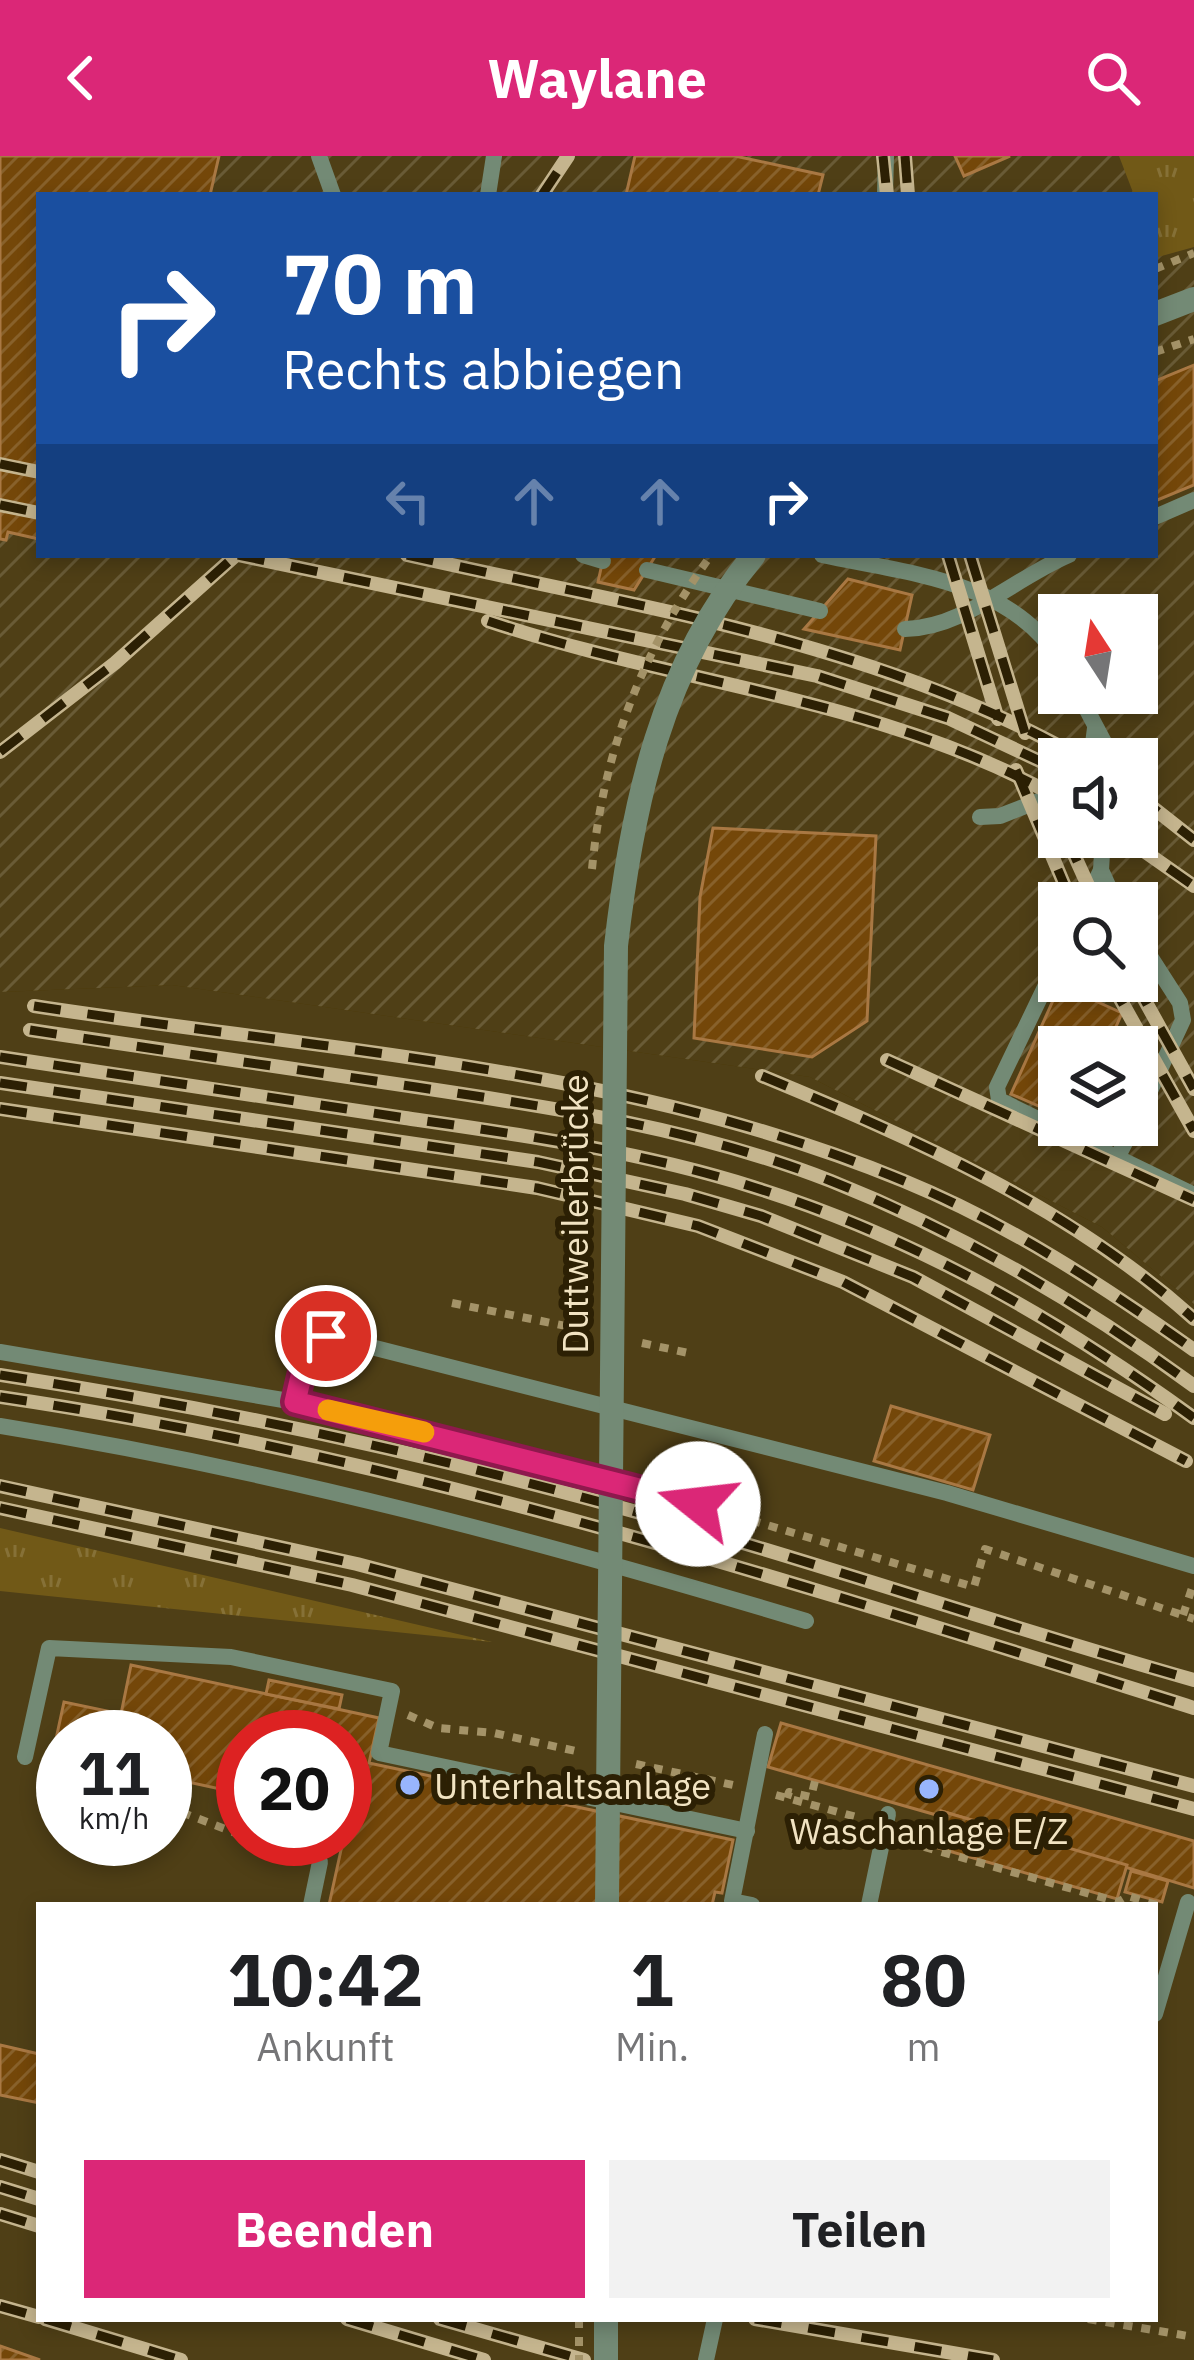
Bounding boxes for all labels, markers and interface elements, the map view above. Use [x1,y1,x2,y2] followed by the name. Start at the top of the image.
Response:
[487,43,707,113] text: Waylane
[48,45,114,111] icon: back
[1080,45,1146,111] icon: search
[282,228,478,337] text: 70 m
[84,240,240,396] icon: right
[282,334,684,404] text: Rechts abbiegen
[375,468,441,534] icon: left
[501,468,567,534] icon: ahead
[627,468,693,534] icon: ahead
[753,468,819,534] icon: right
[1038,594,1158,714] north arrow
[1038,594,1158,1146] map controls
[1038,738,1158,858] button: sound
[1038,882,1158,1002] button: search
[1038,1026,1158,1146] button: layers
[551,1074,598,1354] street label: Duttweilerbrücke
[275,1285,377,1387] pin
[293,1303,359,1369] icon: arrive
[635,1441,761,1567] position arrow
[216,1710,372,1866] speed limit sign: 20
[78,1733,150,1812] text: 11
[434,1762,711,1809] place label: Unterhaltsanlage
[397,1772,423,1798] marker: Unterhaltsanlage
[916,1776,942,1802] marker: Waschanlage E/Z
[79,1798,149,1837] text: km/h
[790,1807,1068,1854] place label: Waschanlage E/Z
[227,1932,424,2026] text: 10:42
[630,1932,674,2026] text: 1
[880,1932,967,2026] text: 80
[257,2021,394,2072] text: Ankunft
[615,2021,689,2072] text: Min.
[907,2021,941,2072] text: m
[84,2160,585,2298] button: Beenden
[609,2160,1110,2298] button: Teilen

